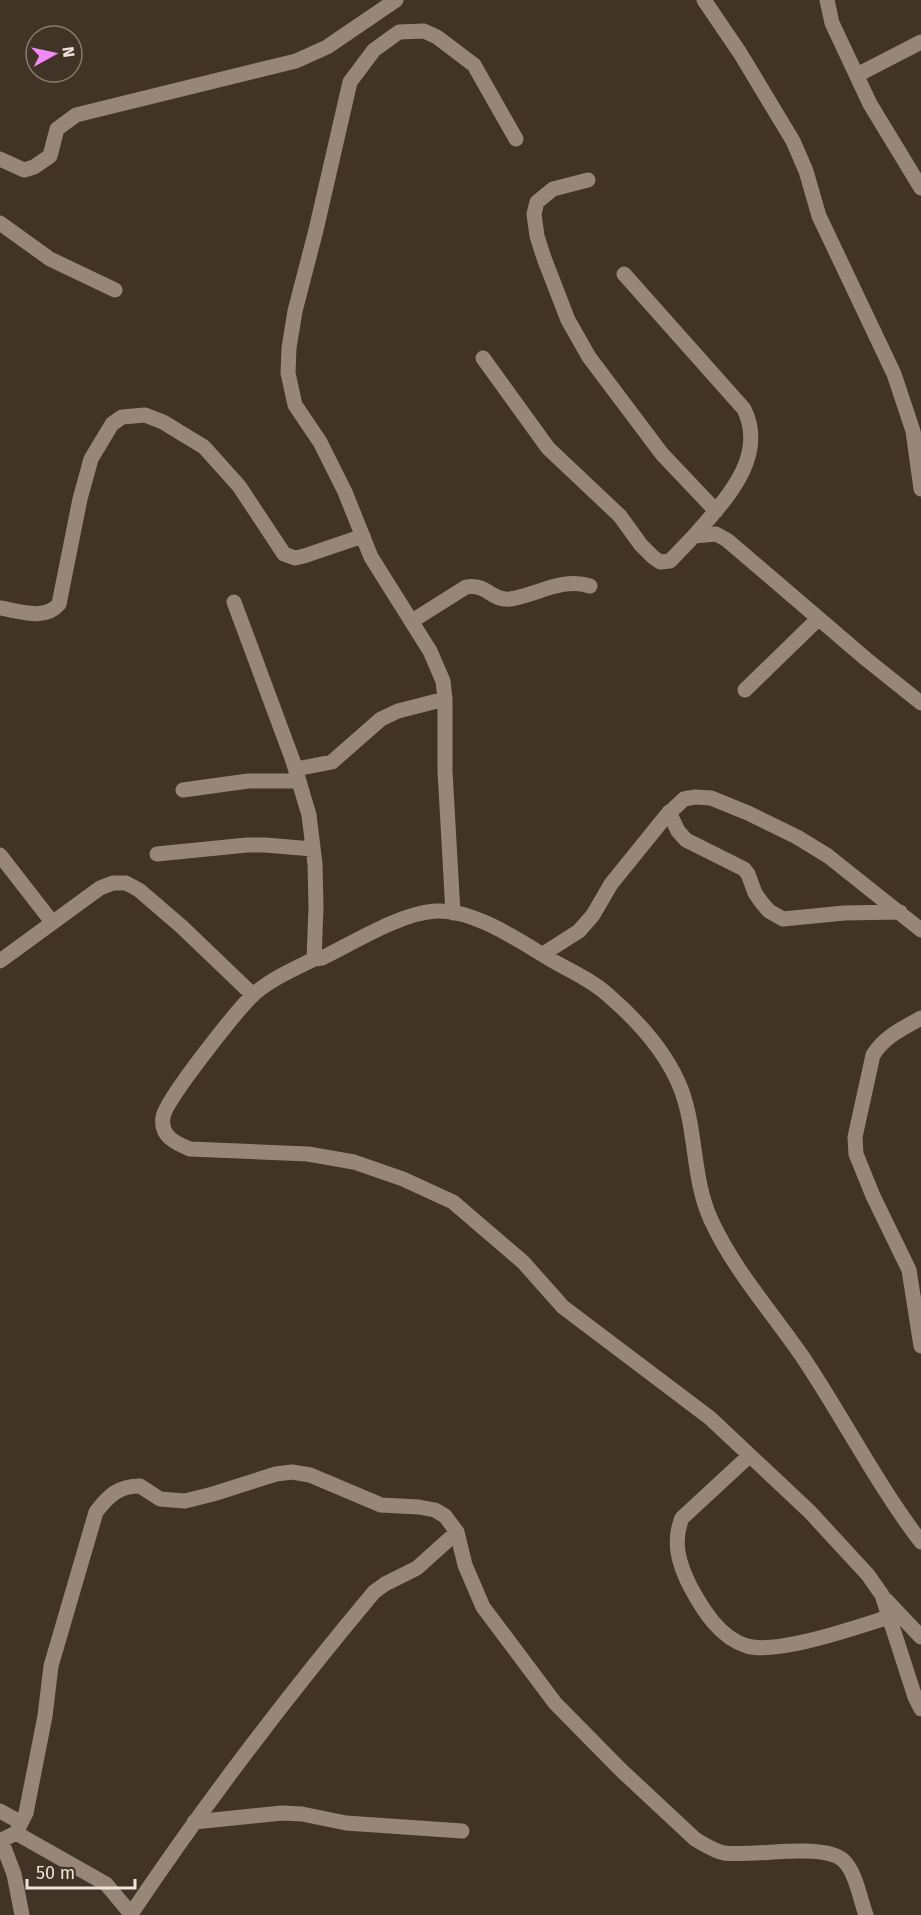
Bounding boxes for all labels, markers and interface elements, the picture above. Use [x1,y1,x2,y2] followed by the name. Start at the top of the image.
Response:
[24,24,84,84] north arrow
[58,45,79,59] text: N
[27,1852,135,1890] scale bar
[36,1862,75,1884] text: 50 m

